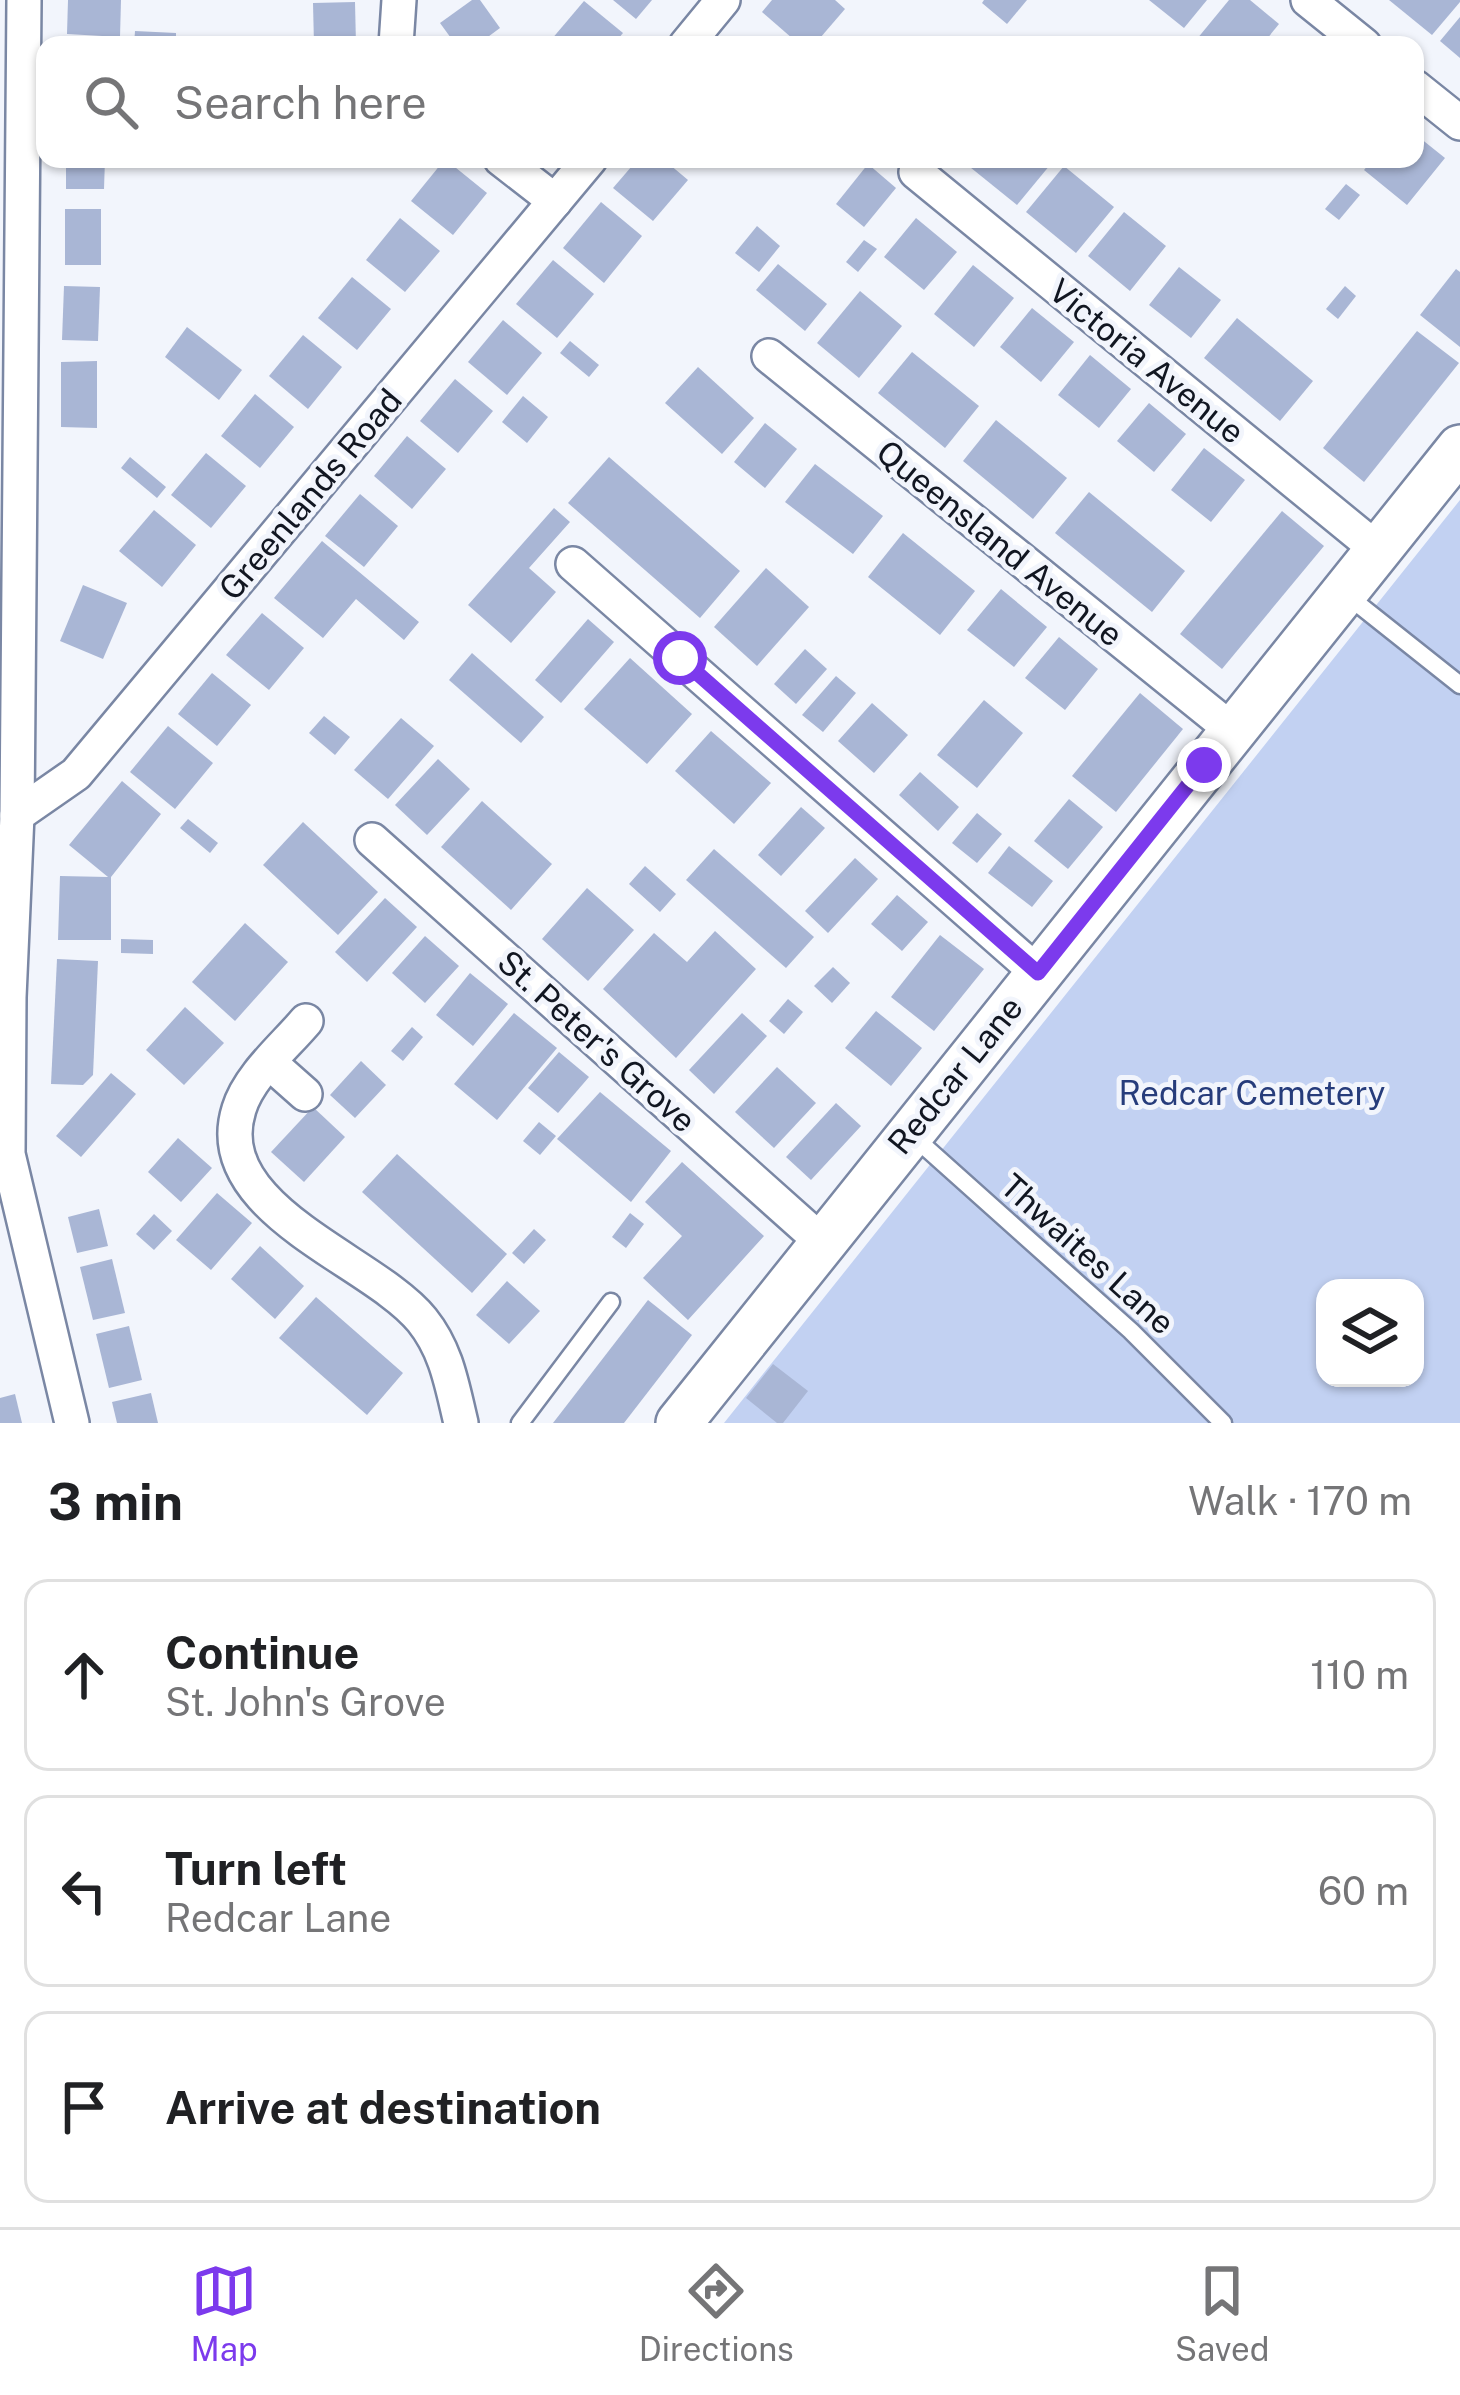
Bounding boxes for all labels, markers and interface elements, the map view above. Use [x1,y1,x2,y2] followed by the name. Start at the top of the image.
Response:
[36,36,1424,168] search box
[78,69,144,135] icon: search
[174,76,427,129] text: Search here
[1042,271,1252,451] street label: Victoria Avenue
[211,381,409,607] street label: Greenlands Road
[870,432,1130,654] street label: Queensland Avenue
[653,631,707,685] route start
[1177,738,1231,792] route end
[490,942,704,1140] street label: St. Peter's Grove
[880,989,1030,1161] street label: Redcar Lane
[1119,1074,1385,1112] park label: Redcar Cemetery
[994,1166,1182,1342] street label: Thwaites Lane
[1316,1279,1424,1387] map controls
[1316,1279,1424,1387] button: layers
[48,1472,183,1531] text: 3 min
[1188,1478,1412,1524] text: Walk · 170 m
[165,1626,359,1679] text: Continue
[51,1642,117,1708] icon: ahead
[1310,1652,1409,1698] text: 110 m
[165,1679,446,1725] text: St. John's Grove
[165,1842,347,1895] text: Turn left
[51,1858,117,1924] icon: left
[1318,1868,1409,1914] text: 60 m
[165,1895,391,1941] text: Redcar Lane
[51,2074,117,2140] icon: arrive
[165,2081,601,2134] text: Arrive at destination
[191,2258,258,2368] tab: Map
[639,2258,794,2368] tab: Directions
[1175,2258,1269,2368] tab: Saved

